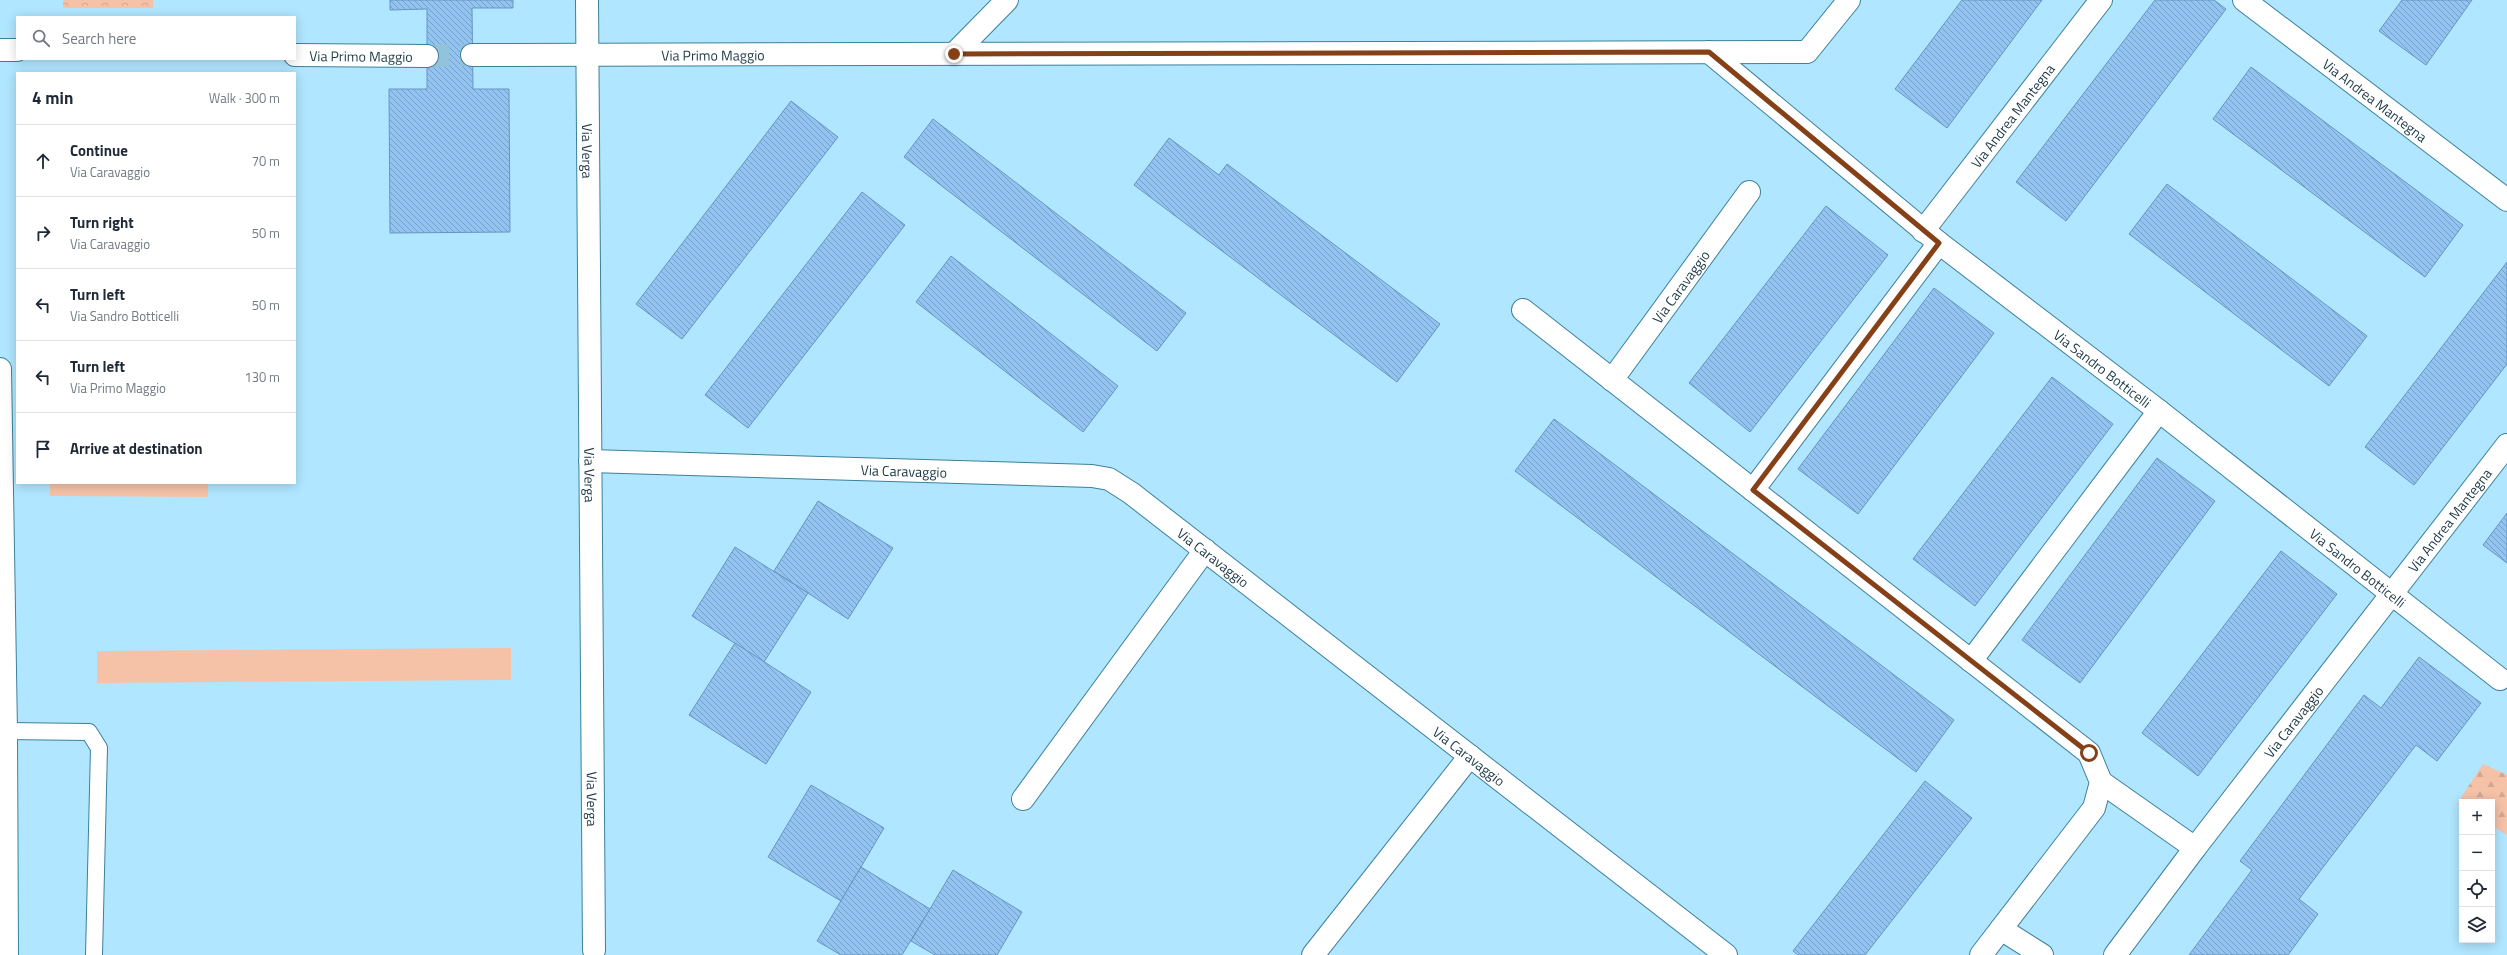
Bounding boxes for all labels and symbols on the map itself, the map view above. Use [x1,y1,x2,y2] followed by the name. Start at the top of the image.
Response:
[661,44,765,65] street label: Via Primo Maggio
[309,45,413,66] street label: Via Primo Maggio
[945,45,963,63] route end
[2319,53,2432,147] street label: Via Andrea Mantegna
[1965,59,2059,172] street label: Via Andrea Mantegna
[577,123,599,179] street label: Via Verga
[1646,245,1714,327] street label: Via Caravaggio
[2050,324,2156,412] street label: Via Sandro Botticelli
[580,447,601,503] street label: Via Verga
[860,459,947,482] street label: Via Caravaggio
[2402,463,2496,576] street label: Via Andrea Mantegna
[1173,522,1254,592] street label: Via Caravaggio
[2305,523,2411,612] street label: Via Sandro Botticelli
[2258,681,2328,762] street label: Via Caravaggio
[1429,721,1510,791] street label: Via Caravaggio
[2080,744,2098,762] route start
[582,771,604,827] street label: Via Verga

